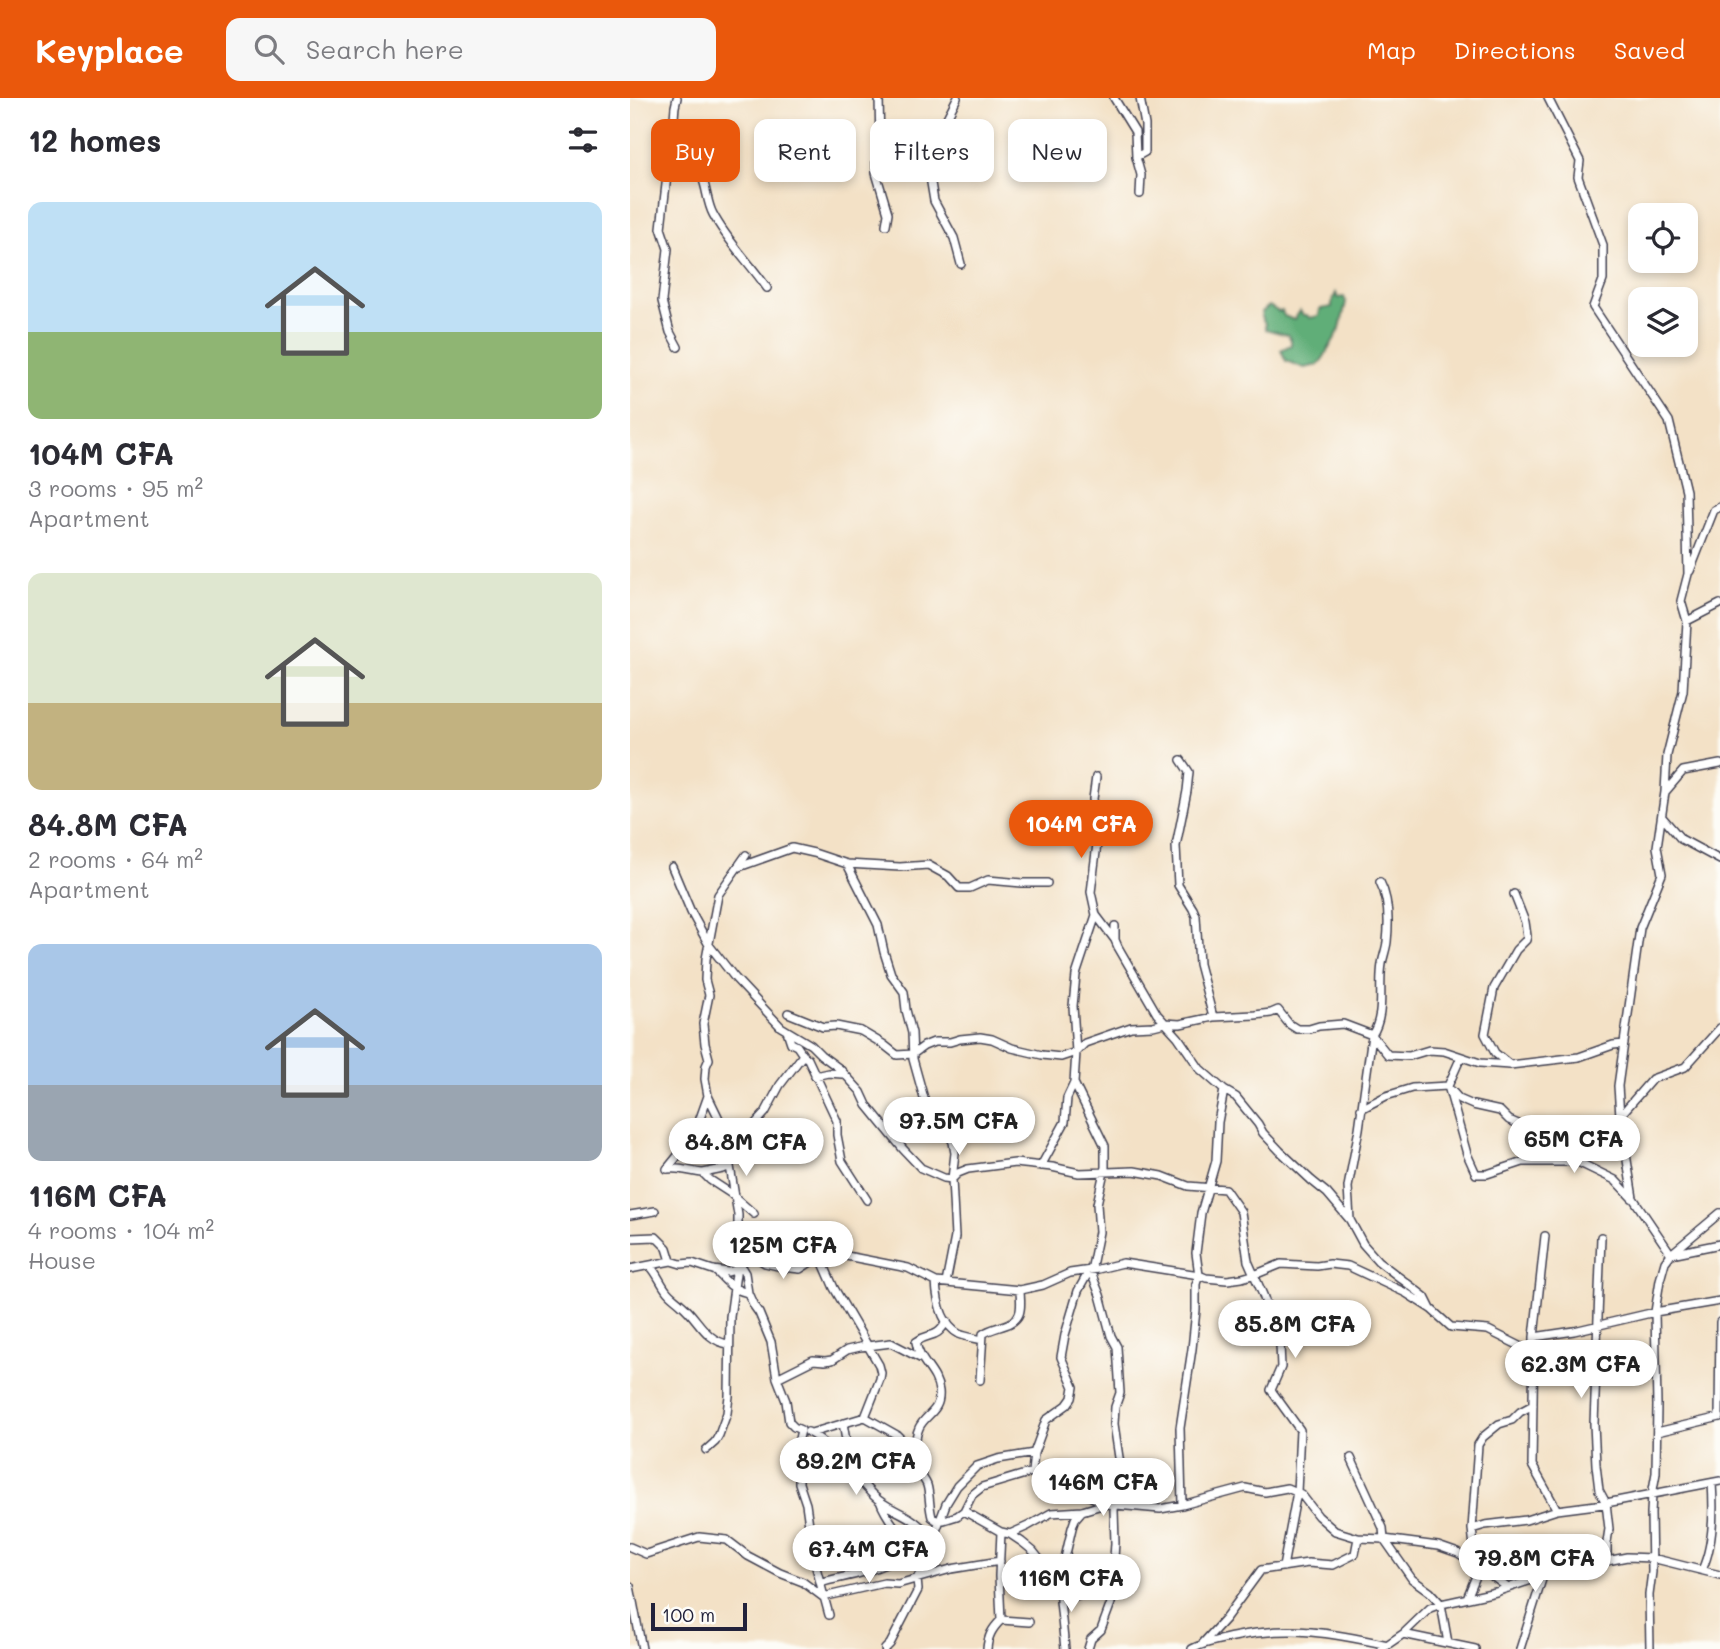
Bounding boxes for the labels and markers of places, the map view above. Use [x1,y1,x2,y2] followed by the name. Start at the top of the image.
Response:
[1009,800,1153,860] pin: 104M CFA
[879,1098,1039,1157] pin: 97.5M CFA
[1509,1116,1639,1175] pin: 65M CFA
[666,1118,826,1178] pin: 84.8M CFA
[711,1222,855,1281] pin: 125M CFA
[1215,1300,1375,1360] pin: 85.8M CFA
[1501,1340,1661,1400] pin: 62.3M CFA
[776,1438,936,1497] pin: 89.2M CFA
[1031,1458,1175,1518] pin: 146M CFA
[789,1526,949,1585] pin: 67.4M CFA
[1455,1534,1615,1594] pin: 79.8M CFA
[999,1554,1143,1614] pin: 116M CFA

